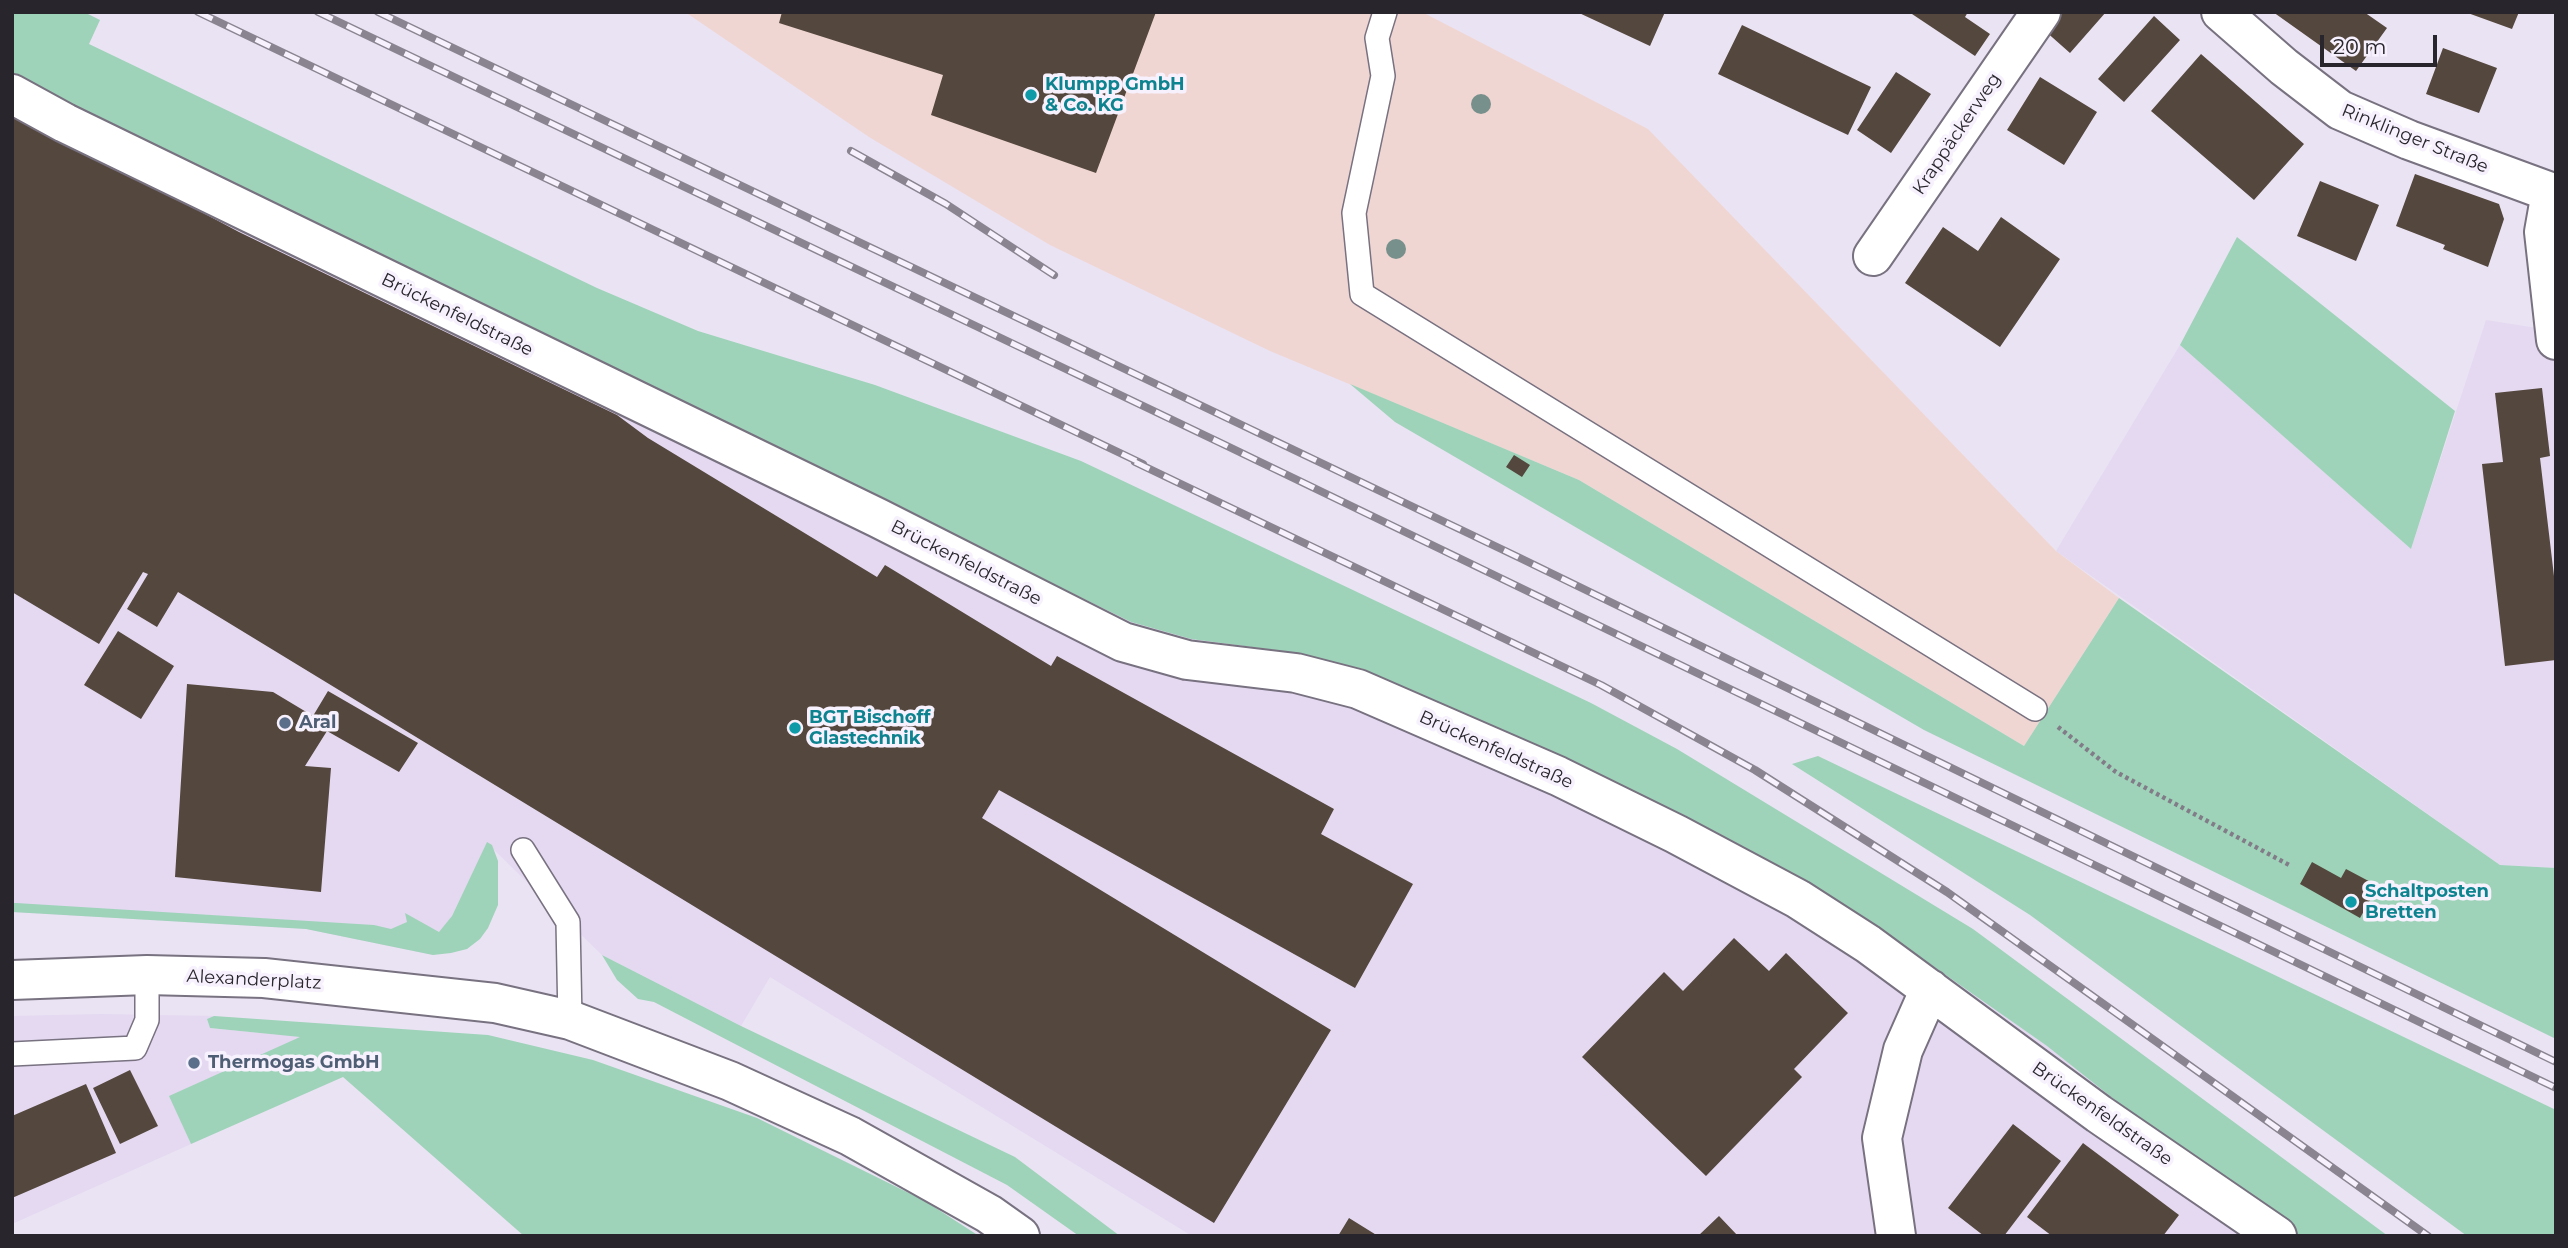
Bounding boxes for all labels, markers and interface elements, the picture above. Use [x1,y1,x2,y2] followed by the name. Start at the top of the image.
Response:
[2323,21,2440,65] scale bar
[2333,34,2387,59] text: 20 m
[1908,69,2006,199] street label: Krappäckerweg
[1045,74,1185,116] place label: Klumpp GmbH & Co. KG
[1023,87,1039,103] marker: Klumpp GmbH & Co. KG
[2339,100,2491,178] street label: Rinklinger Straße
[378,269,536,361] street label: Brückenfeldstraße
[887,516,1045,610] street label: Brückenfeldstraße
[1416,706,1576,794] street label: Brückenfeldstraße
[809,707,931,750] place label: BGT Bischoff Glastechnik
[299,712,336,734] place label: Aral
[277,715,293,731] marker: Aral
[787,720,803,736] marker: BGT Bischoff Glastechnik
[2365,881,2489,924] place label: Schaltposten Bretten
[2343,894,2359,910] marker: Schaltposten Bretten
[186,966,322,994] street label: Alexanderplatz
[208,1052,380,1074] place label: Thermogas GmbH
[186,1055,202,1071] marker: Thermogas GmbH
[2028,1057,2176,1171] street label: Brückenfeldstraße

